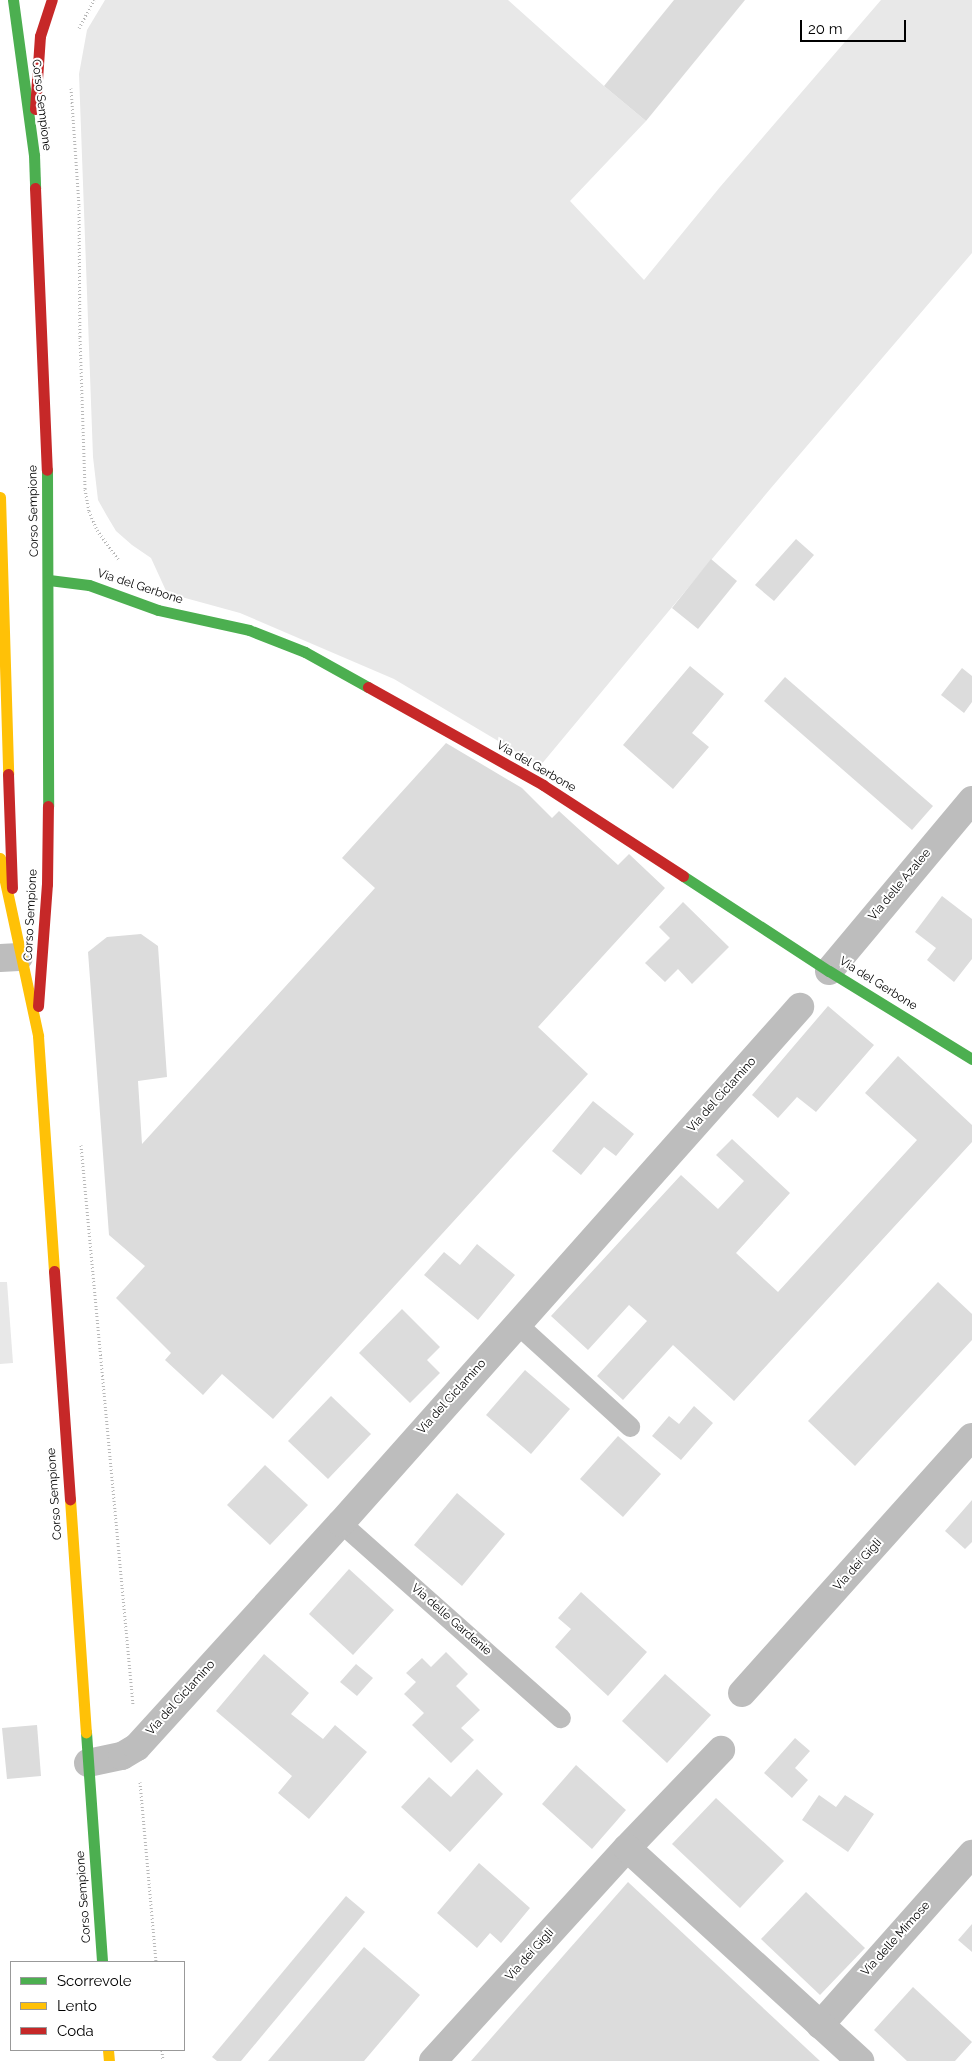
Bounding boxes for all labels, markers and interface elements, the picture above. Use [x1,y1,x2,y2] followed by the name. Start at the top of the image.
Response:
[802,10,908,42] scale bar
[808,20,843,38] text: 20 m
[28,58,54,152] street label: Corso Sempione
[26,465,42,557] street label: Corso Sempione
[95,566,185,608] street label: Via del Gerbone
[494,738,578,796] street label: Via del Gerbone
[866,846,934,924] street label: Via delle Azalee
[21,869,41,961] street label: Corso Sempione
[836,954,920,1014] street label: Via del Gerbone
[684,1054,760,1136] street label: Via del Ciclamino
[414,1356,490,1438] street label: Via del Ciclamino
[45,1448,65,1540] street label: Corso Sempione
[831,1536,885,1594] street label: Via dei Gigli
[408,1581,494,1659] street label: Via delle Gardenie
[143,1657,219,1739] street label: Via del Ciclamino
[74,1851,94,1943] street label: Corso Sempione
[859,1899,933,1979] street label: Via delle Mimose
[503,1926,557,1984] street label: Via dei Gigli
[10,1961,185,2051] legend
[57,1972,132,1990] text: Scorrevole
[57,1997,97,2015] text: Lento
[57,2022,94,2040] text: Coda

